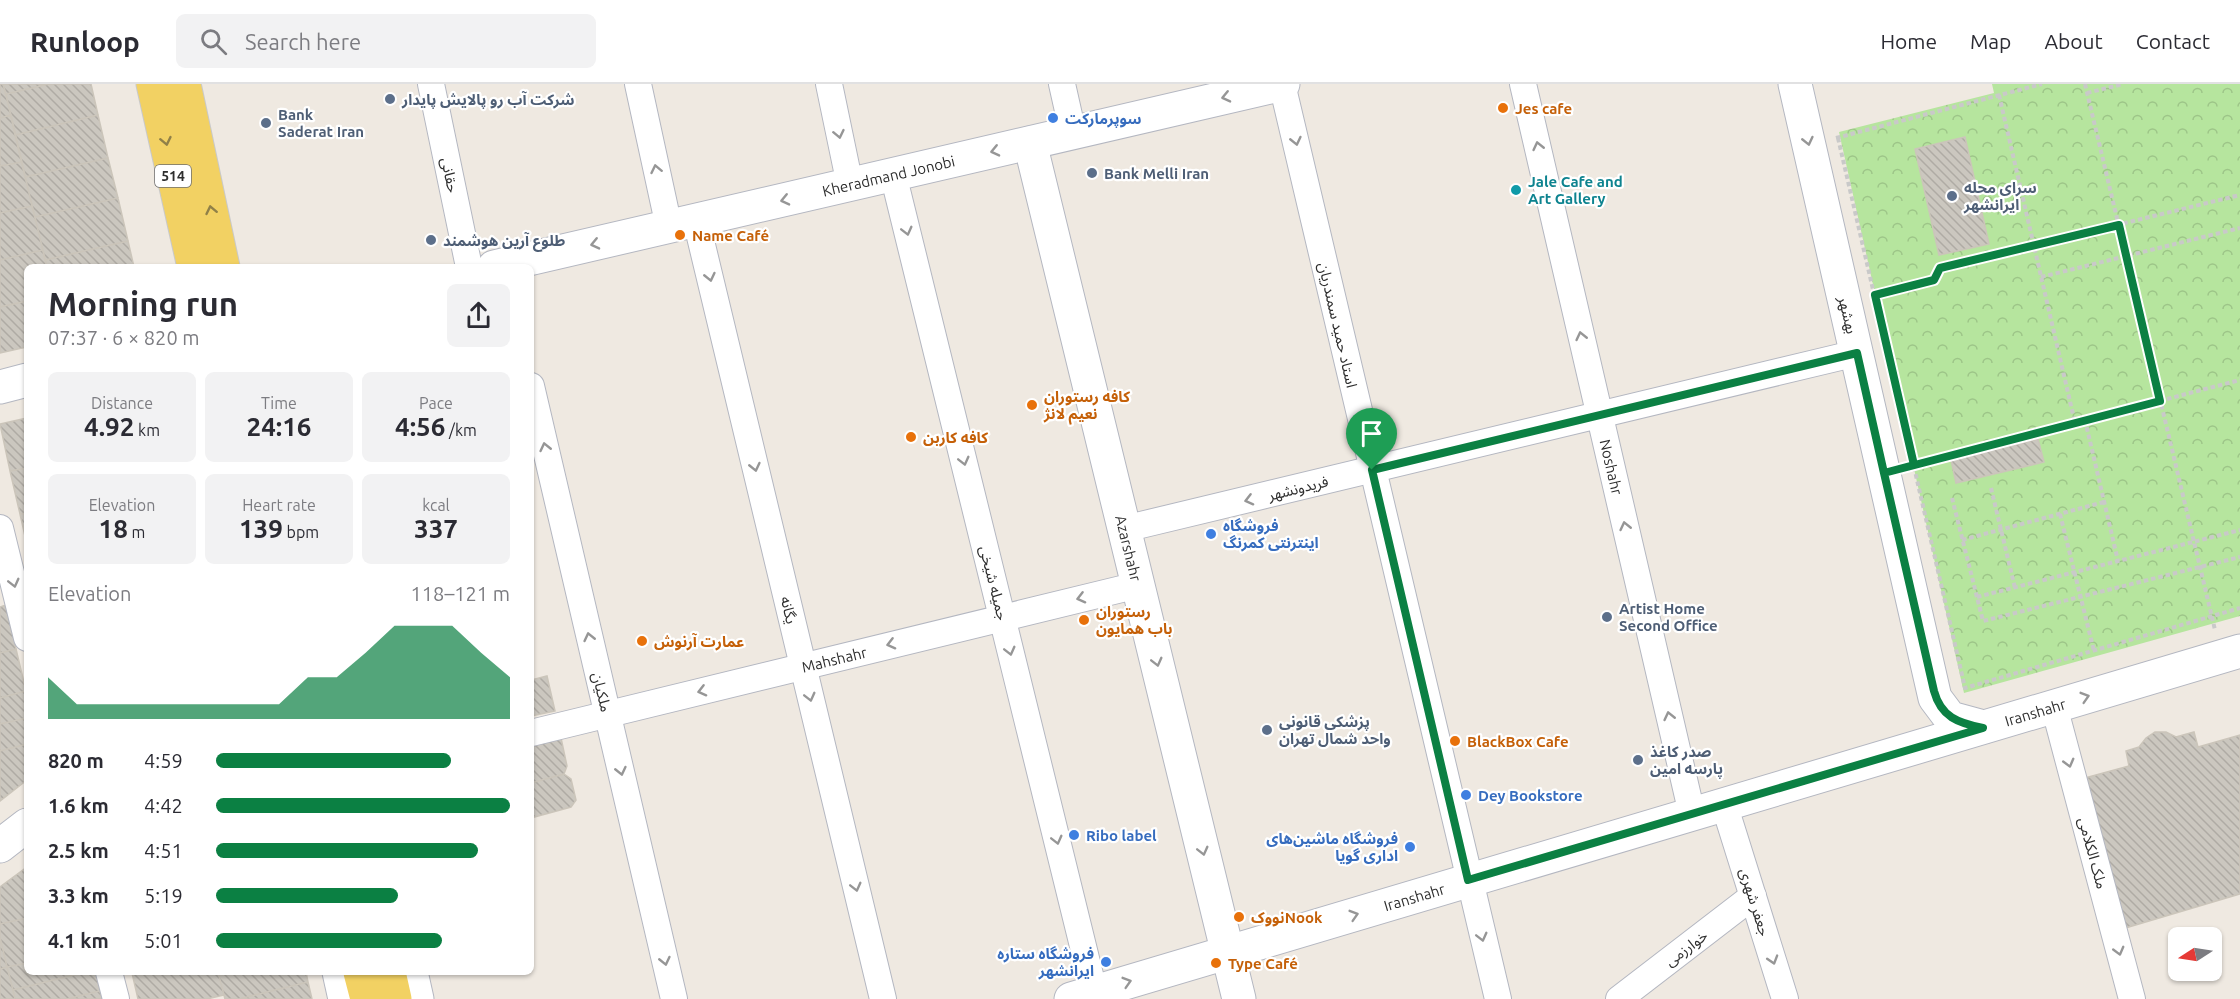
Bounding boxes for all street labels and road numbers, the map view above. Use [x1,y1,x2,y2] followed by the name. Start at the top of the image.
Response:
[821,152,956,199] street label: Kheradmand Jonobi
[437,156,462,195] street label: حقانی
[155,165,191,187] road number: 514
[1314,261,1361,390] street label: استاد حمید سمندریان
[1834,294,1861,336] street label: بهشهر
[1597,437,1626,497] street label: Noshahr
[1265,472,1331,505] street label: فریدونشهر
[1113,513,1145,583] street label: Azarshahr
[976,544,1012,622] street label: جمیله شیخی
[778,595,800,625] street label: یگانه
[800,643,869,675] street label: Mahshahr
[588,670,615,714] street label: ملکیان
[2003,695,2068,729] street label: Iranshahr
[2074,815,2111,891] street label: ملک الکلامی
[1736,866,1773,938] street label: جعفر شهری
[1382,880,1447,914] street label: Iranshahr
[1661,926,1711,970] street label: خوارزمی

